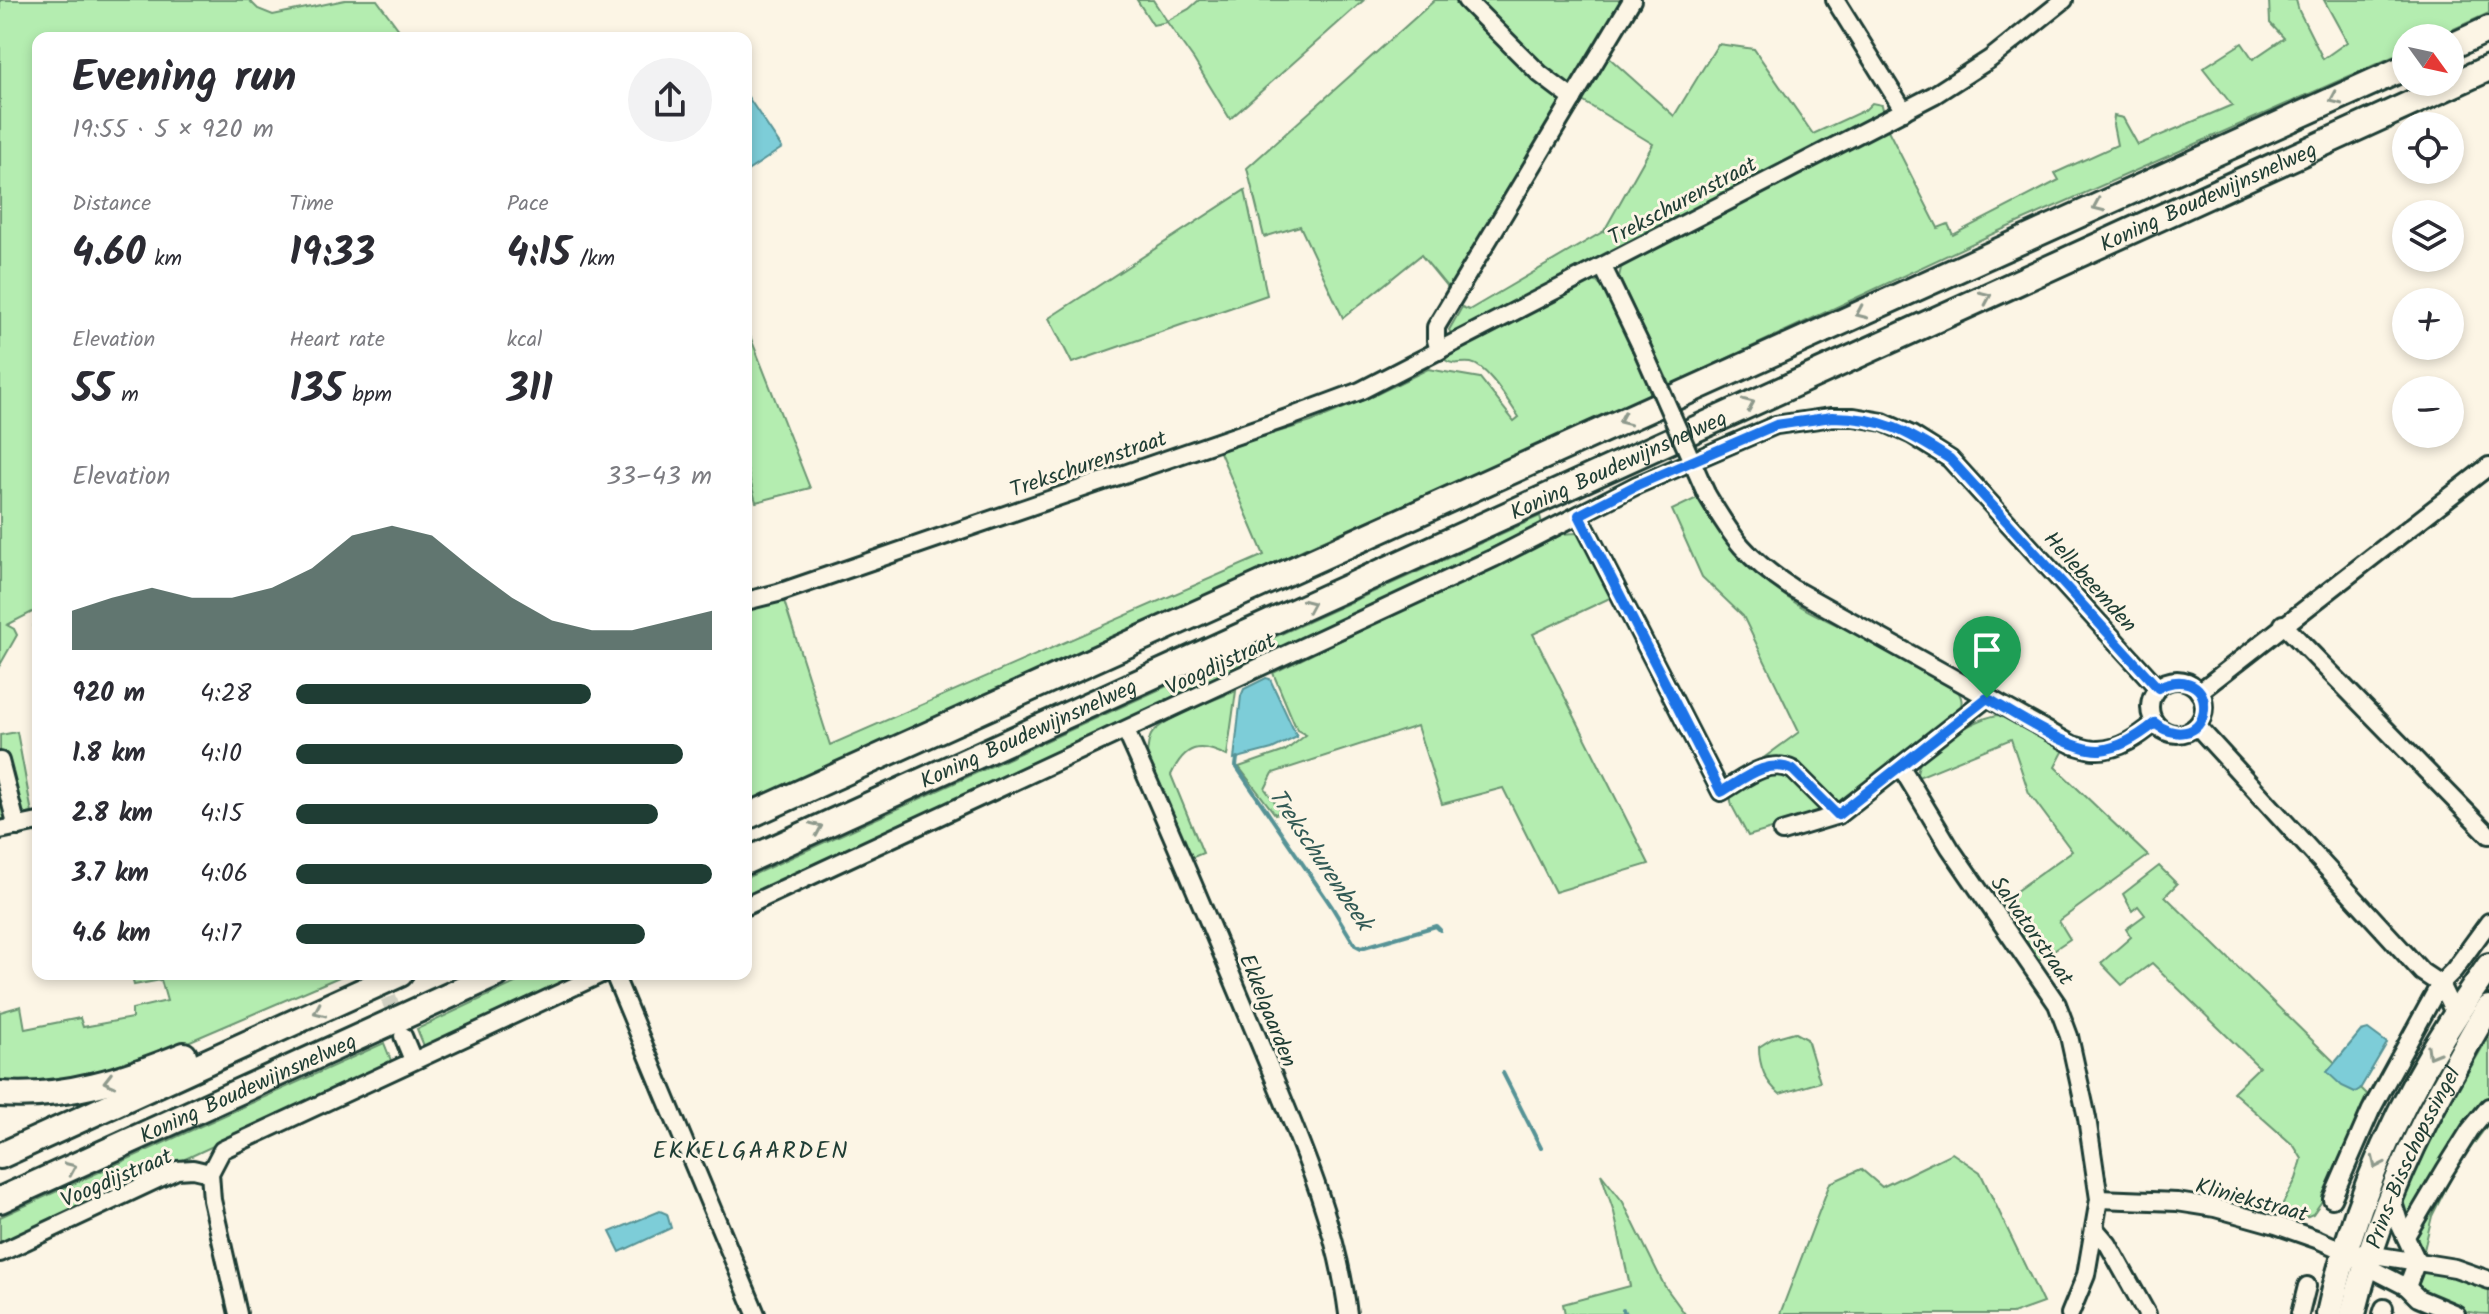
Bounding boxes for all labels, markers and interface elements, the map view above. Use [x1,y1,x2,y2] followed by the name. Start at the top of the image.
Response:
[2392,24,2464,96] north arrow
[2392,24,2464,448] map controls
[72,44,296,114] text: Evening run
[628,58,712,142] button: share
[2329,89,2343,105] one-way arrow
[72,109,274,151] text: 19:55 · 5 × 920 m
[2392,112,2464,184] button: locate
[2094,134,2323,263] street label: Koning Boudewijnsnelweg
[1603,148,1764,256] street label: Trekschurenstraat
[72,187,151,222] text: Distance
[289,187,334,222] text: Time
[507,187,549,222] text: Pace
[2092,196,2106,212] one-way arrow
[2392,200,2464,272] button: layers
[72,222,145,286] text: 4.60
[289,222,375,286] text: 19:33
[507,222,571,286] text: 4:15
[145,242,182,277] text: km
[571,242,615,277] text: /km
[2392,288,2464,360] button: +
[1977,290,1992,306] one-way arrow
[1855,303,1869,319] one-way arrow
[72,323,155,358] text: Elevation
[289,323,385,358] text: Heart rate
[507,323,542,358] text: kcal
[72,358,112,422] text: 55
[289,358,344,422] text: 135
[507,358,553,422] text: 311
[2392,376,2464,448] button: −
[112,378,139,413] text: m
[344,378,392,413] text: bpm
[1741,398,1755,414] one-way arrow
[1505,402,1733,531] street label: Koning Boudewijnsnelweg
[1618,410,1633,426] one-way arrow
[1006,422,1173,509] street label: Trekschurenstraat
[72,456,170,498] text: Elevation
[606,456,712,498] text: 33–43 m
[2034,524,2145,641] street label: Hellebeemden
[1300,598,1315,614] one-way arrow
[1953,616,2021,698] pin
[1160,624,1282,706] street label: Voogdijstraat
[1965,628,2009,672] icon: arrive
[915,670,1144,800] street label: Koning Boudewijnsnelweg
[72,673,145,715] text: 920 m
[200,673,251,715] text: 4:28
[72,733,145,775] text: 1.8 km
[200,733,242,775] text: 4:10
[1257,780,1384,942] water label: Trekschurenbeek
[72,793,153,835] text: 2.8 km
[200,793,243,835] text: 4:15
[809,822,823,838] one-way arrow
[72,853,149,895] text: 3.7 km
[200,853,248,895] text: 4:06
[1980,869,2082,994] street label: Salvatorstraat
[72,913,151,955] text: 4.6 km
[200,913,241,955] text: 4:17
[1228,949,1305,1073] street label: Ekkelgaarden
[313,1001,328,1017] one-way arrow
[134,1025,363,1154] street label: Koning Boudewijnsnelweg
[2426,1044,2442,1059] one-way arrow
[2358,1060,2471,1254] street label: Prins-Bisschopssingel
[102,1071,116,1088] one-way arrow
[652,1132,850,1171] district label: EKKELGAARDEN
[56,1140,179,1219] street label: Voogdijstraat
[2371,1154,2387,1169] one-way arrow
[63,1161,77,1177] one-way arrow
[2191,1170,2312,1233] street label: Kliniekstraat

